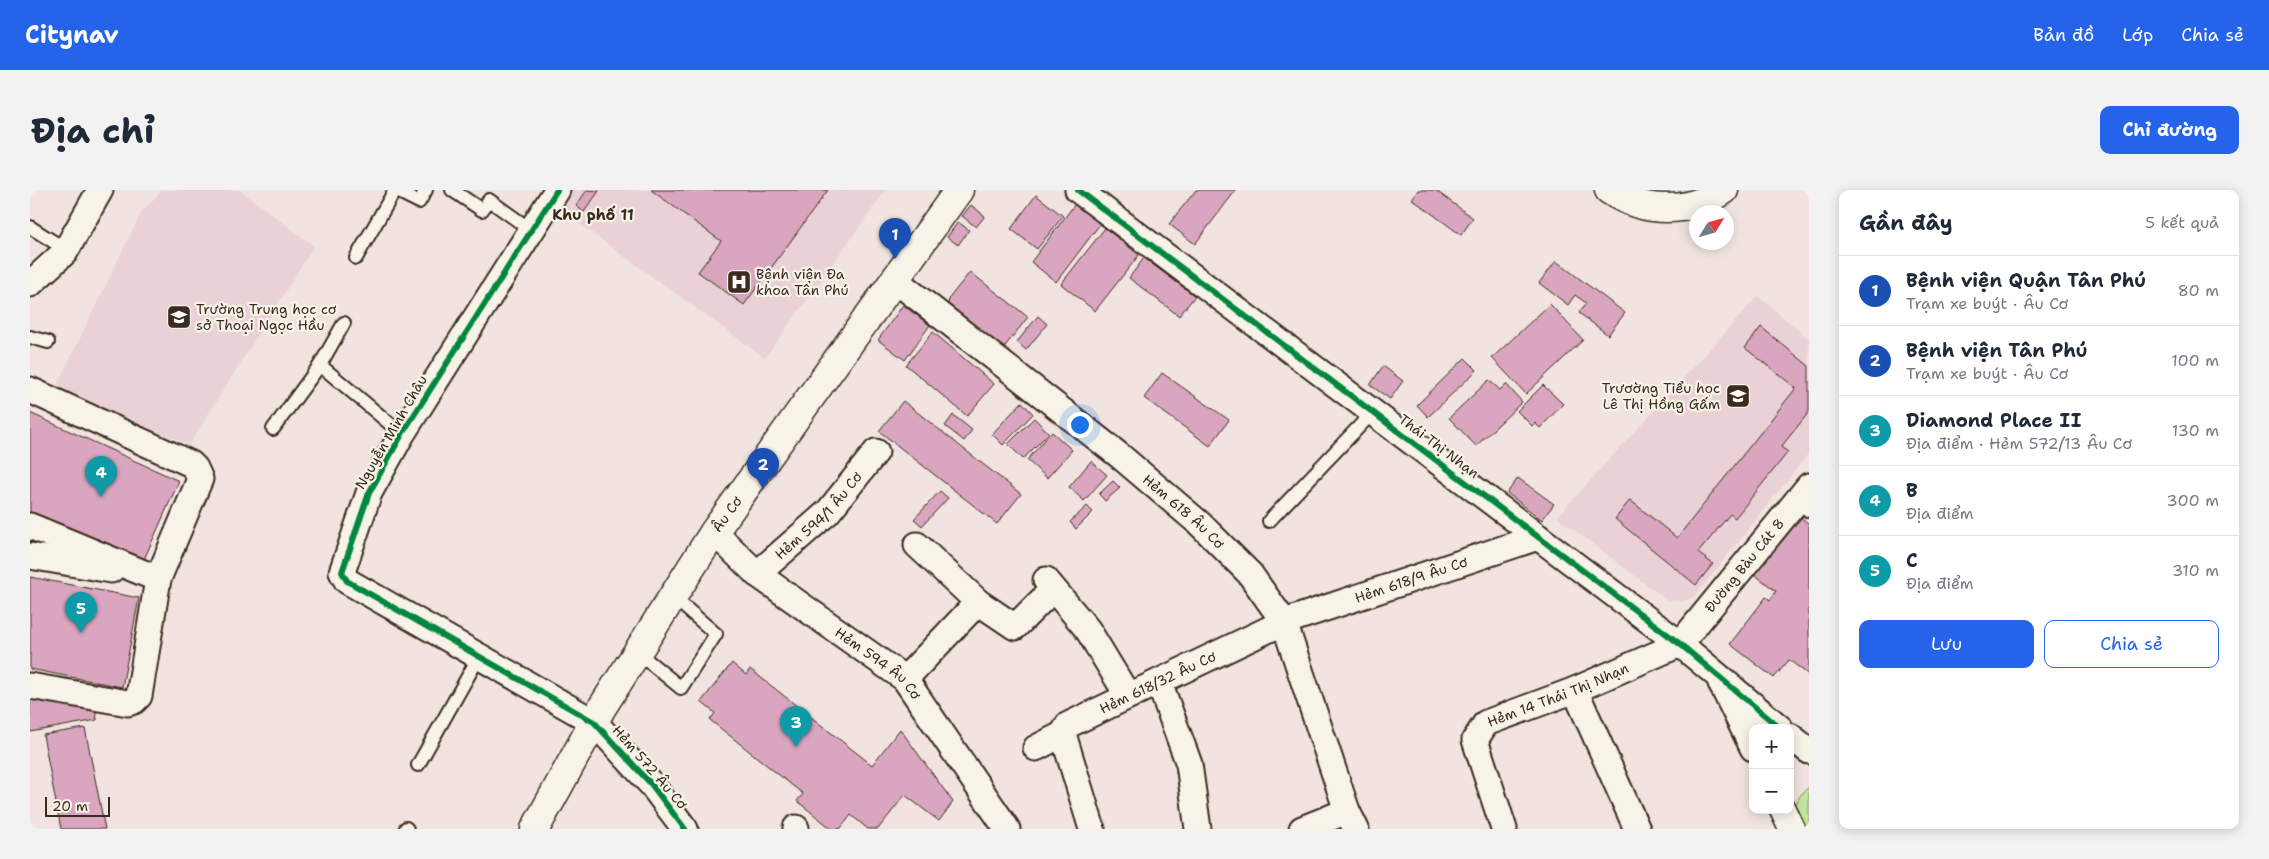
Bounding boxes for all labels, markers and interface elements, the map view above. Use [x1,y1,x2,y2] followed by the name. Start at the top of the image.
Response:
[25,19,119,51] text: Citynav
[2033,23,2094,47] text: Bản đồ
[2122,23,2153,47] text: Lớp
[2181,23,2244,47] text: Chia sẻ
[2100,106,2239,154] button: Chỉ đường
[30,107,154,154] text: Địa chỉ
[552,205,634,225] district label: Khu phố 11
[1689,205,1734,250] north arrow
[1859,209,1953,237] text: Gần đây
[2145,212,2219,233] text: 5 kết quả
[879,218,911,259] pin: 1
[756,265,849,299] place label: Bệnh viện Đa khoa Tân Phú
[1906,268,2146,293] text: Bệnh viện Quận Tân Phú
[726,269,752,295] hospital icon: Bệnh viện Đa khoa Tân Phú
[1871,280,1879,301] text: 1
[2178,280,2219,301] text: 80 m
[1906,293,2068,314] text: Trạm xe buýt · Âu Cơ
[196,300,337,334] place label: Trường Trung học cơ sở Thoại Ngọc Hầu
[166,304,192,330] school or university icon: Trường Trung học cơ sở Thoại Ngọc Hầu
[1906,338,2087,363] text: Bệnh viện Tân Phú
[1869,350,1881,371] text: 2
[2171,350,2219,371] text: 100 m
[1906,363,2068,384] text: Trạm xe buýt · Âu Cơ
[351,372,431,492] street label: Nguyễn Minh Châu
[1602,379,1720,413] place label: Trươờng Tiểu học Lê Thị Hồng Gấm
[1725,383,1751,409] school or university icon: Trươờng Tiểu học Lê Thị Hồng Gấm
[1906,408,2081,433] text: Diamond Place II
[1395,410,1483,482] street label: Thái Thị Nhạn
[1067,412,1093,438] your location
[1869,420,1881,441] text: 3
[2172,420,2219,441] text: 130 m
[1906,433,2132,454] text: Địa điểm · Hẻm 572/13 Âu Cơ
[747,448,779,489] pin: 2
[85,456,117,497] pin: 4
[771,468,866,563] street label: Hẻm 594/1 Âu Cơ
[1139,470,1229,553] street label: Hẻm 618 Âu Cơ
[1906,478,1918,503] text: B
[1869,490,1881,511] text: 4
[2167,490,2219,511] text: 300 m
[708,492,746,536] street label: Âu Cơ
[1906,503,1974,524] text: Địa điểm
[1701,515,1788,616] street label: Đường Bàu Cát 8
[1906,548,1918,573] text: C
[1352,552,1470,607] street label: Hẻm 618/9 Âu Cơ
[1870,560,1880,581] text: 5
[2172,560,2219,581] text: 310 m
[1906,573,1974,594] text: Địa điểm
[65,592,97,633] pin: 5
[1859,620,2034,668] button: Lưu
[2044,620,2219,668] button: Chia sẻ
[831,623,925,703] street label: Hẻm 594 Âu Cơ
[1097,647,1219,718] street label: Hẻm 618/32 Âu Cơ
[1485,659,1632,731] street label: Hẻm 14 Thái Thị Nhạn
[780,706,812,747] pin: 3
[609,721,692,813] street label: Hẻm 572 Âu Cơ
[1749,724,1794,814] map controls
[1749,724,1794,769] button: +
[1749,769,1794,814] button: −
[45,794,110,817] scale bar
[52,797,88,815] text: 20 m

